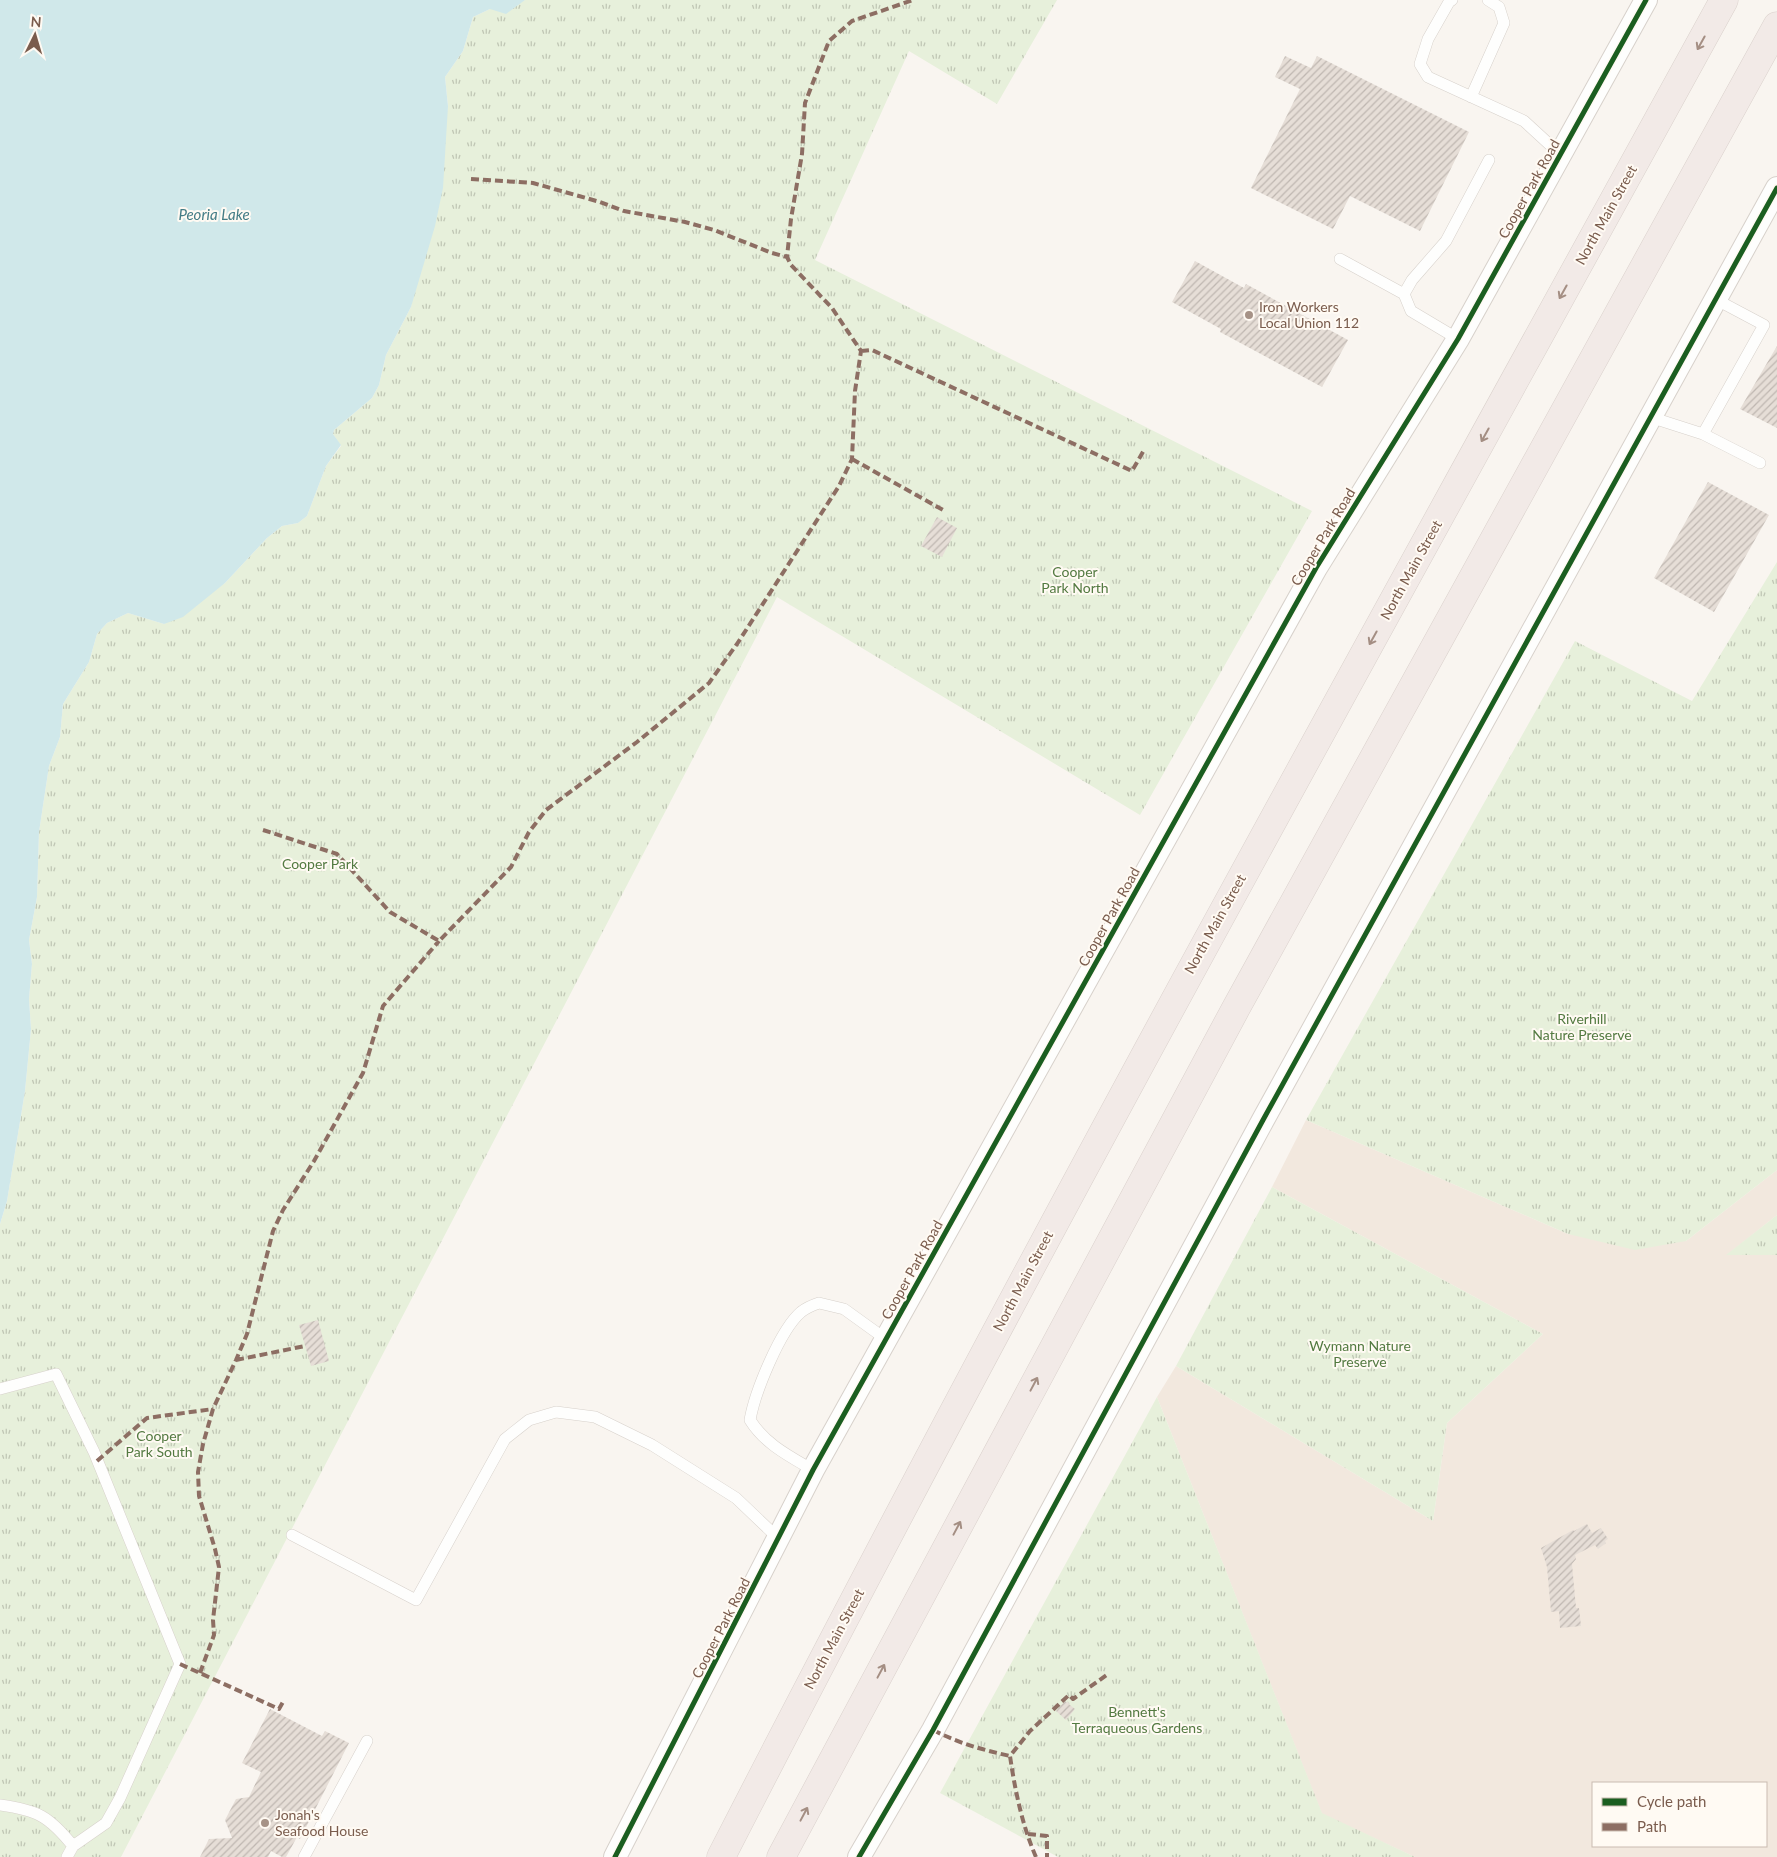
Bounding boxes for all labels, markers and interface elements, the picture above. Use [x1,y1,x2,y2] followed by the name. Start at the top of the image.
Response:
[10,10,60,60] north arrow
[30,13,42,30] text: N
[1695,35,1705,49] one-way arrow
[1494,136,1563,241] street label: Cooper Park Road
[1571,162,1640,268] street label: North Main Street
[178,205,250,223] water label: Peoria Lake
[1558,285,1568,300] one-way arrow
[1259,298,1359,331] place label: Iron Workers Local Union 112
[1243,309,1255,321] marker: Iron Workers Local Union 112
[1480,427,1489,442] one-way arrow
[1287,485,1358,589] street label: Cooper Park Road
[1376,517,1445,623] street label: North Main Street
[1041,563,1109,596] park label: Cooper Park North
[1368,631,1378,646] one-way arrow
[282,855,359,872] park label: Cooper Park
[1074,864,1143,969] street label: Cooper Park Road
[1180,871,1249,977] street label: North Main Street
[1532,1010,1632,1043] park label: Riverhill Nature Preserve
[877,1217,946,1322] street label: Cooper Park Road
[989,1228,1056,1334] street label: North Main Street
[1309,1337,1411,1370] park label: Wymann Nature Preserve
[1029,1377,1039,1392] one-way arrow
[125,1427,193,1460] park label: Cooper Park South
[953,1521,963,1535] one-way arrow
[688,1575,753,1681] street label: Cooper Park Road
[800,1586,867,1692] street label: North Main Street
[877,1664,886,1679] one-way arrow
[1072,1703,1202,1736] park label: Bennett's Terraqueous Gardens
[1592,1782,1767,1847] legend
[1637,1792,1706,1810] text: Cycle path
[275,1806,368,1839] place label: Jonah's Seafood House
[800,1807,809,1822] one-way arrow
[259,1817,271,1829] marker: Jonah's Seafood House
[1637,1817,1667,1835] text: Path

